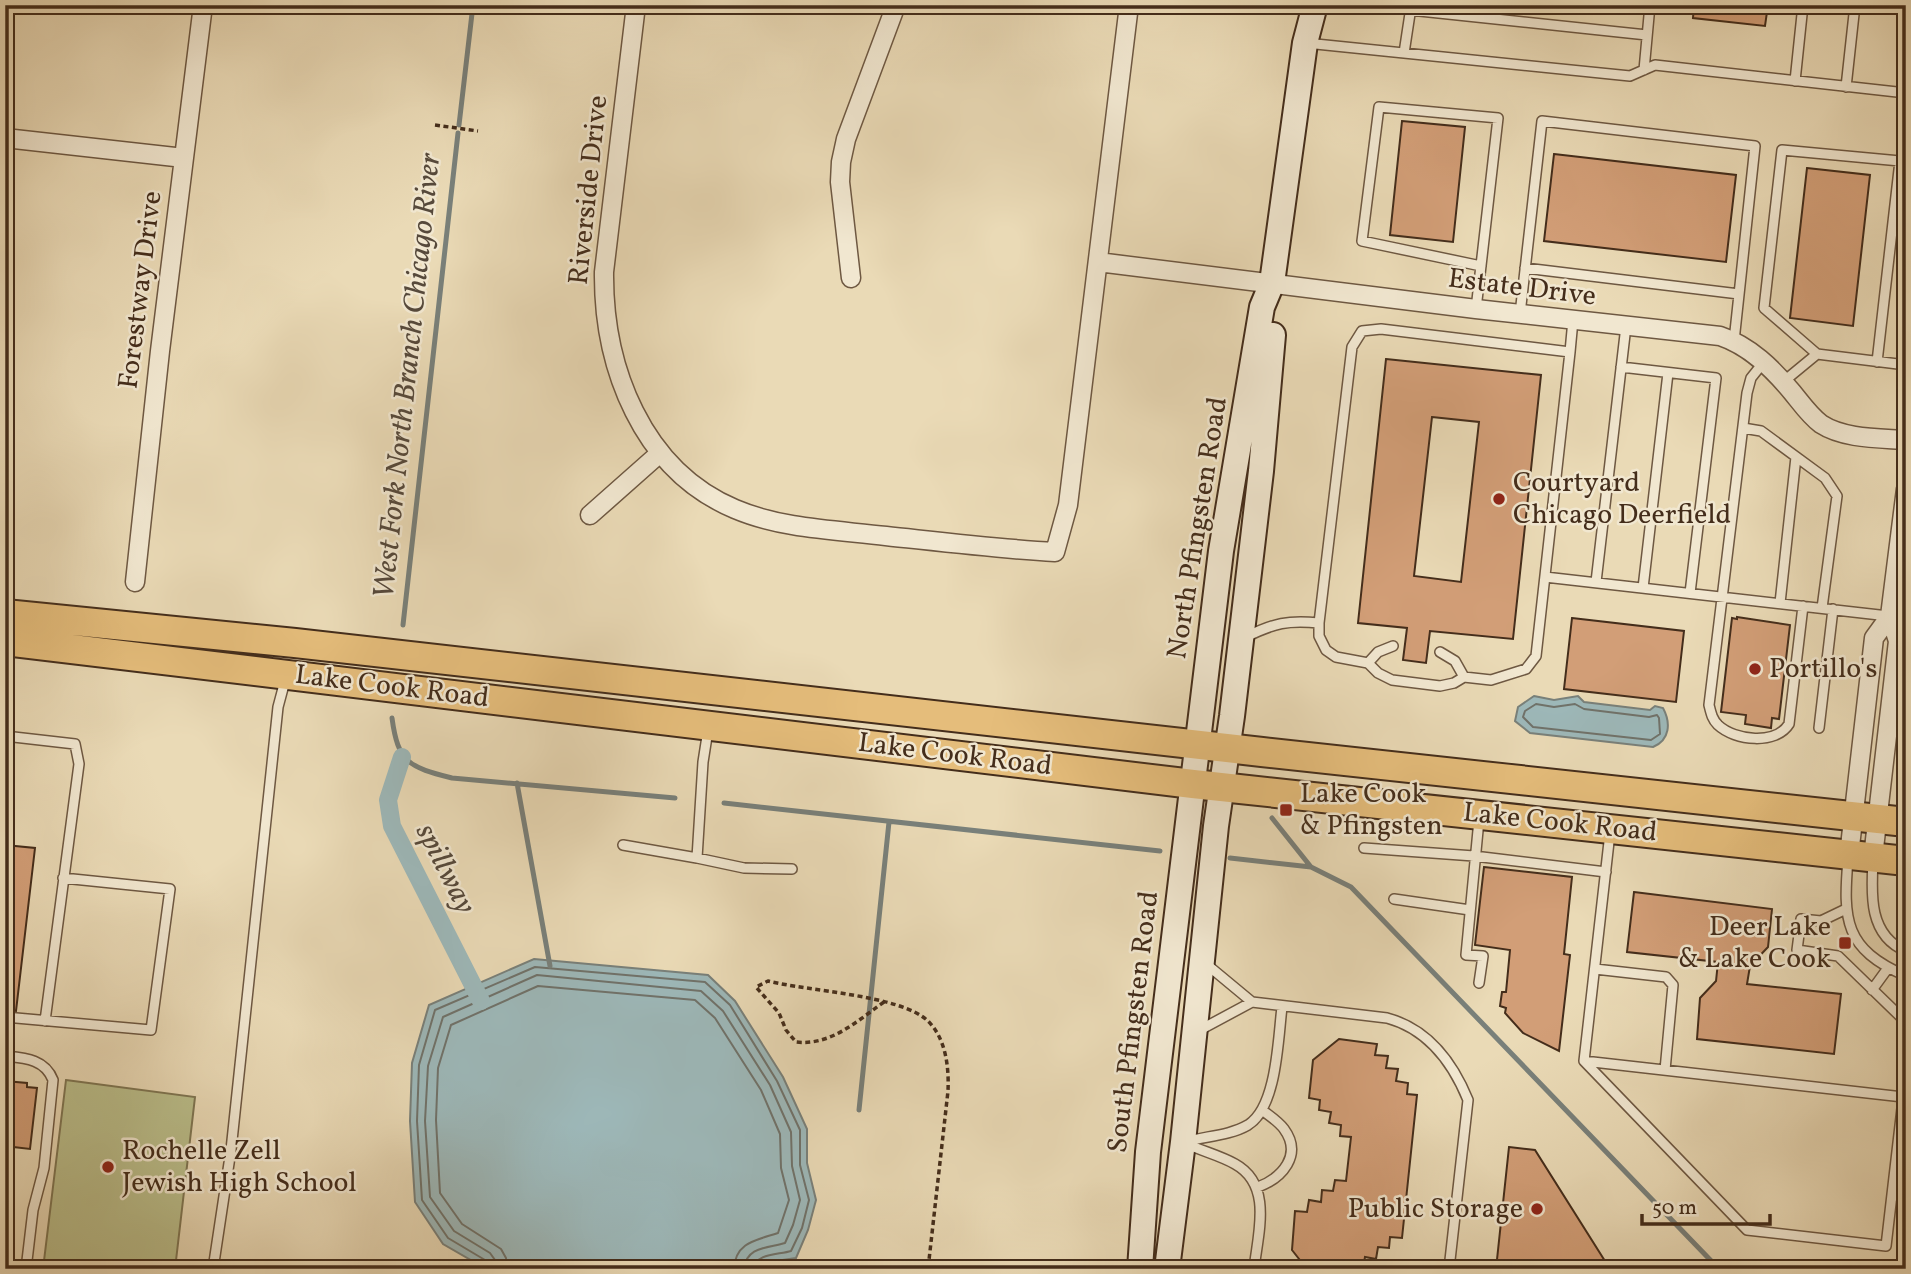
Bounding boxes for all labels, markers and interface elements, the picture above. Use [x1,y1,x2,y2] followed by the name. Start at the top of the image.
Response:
[560,93,618,287] street label: Riverside Drive
[364,150,452,601] water label: West Fork North Branch Chicago River
[110,189,172,391] street label: Forestway Drive
[1446,260,1598,316] street label: Estate Drive
[1158,394,1238,662] street label: North Pfingsten Road
[1513,464,1731,535] place label: Courtyard Chicago Deerfield
[1491,491,1507,507] marker: Courtyard Chicago Deerfield
[1769,650,1877,689] place label: Portillo's
[293,656,491,718] street label: Lake Cook Road
[1747,661,1763,677] marker: Portillo's
[856,724,1054,786] street label: Lake Cook Road
[1300,775,1443,846] place label: Lake Cook & Pfingsten
[1461,793,1659,853] street label: Lake Cook Road
[1278,802,1294,818] marker: Lake Cook & Pfingsten
[404,816,486,922] water label: spillway
[1099,889,1169,1155] street label: South Pfingsten Road
[1678,908,1831,979] place label: Deer Lake & Lake Cook
[1837,935,1853,951] marker: Deer Lake & Lake Cook
[122,1132,357,1203] place label: Rochelle Zell Jewish High School
[100,1159,116,1175] marker: Rochelle Zell Jewish High School
[1642,1183,1769,1227] scale bar
[1348,1190,1523,1229] place label: Public Storage
[1652,1194,1697,1223] text: 50 m
[1529,1201,1545,1217] marker: Public Storage

